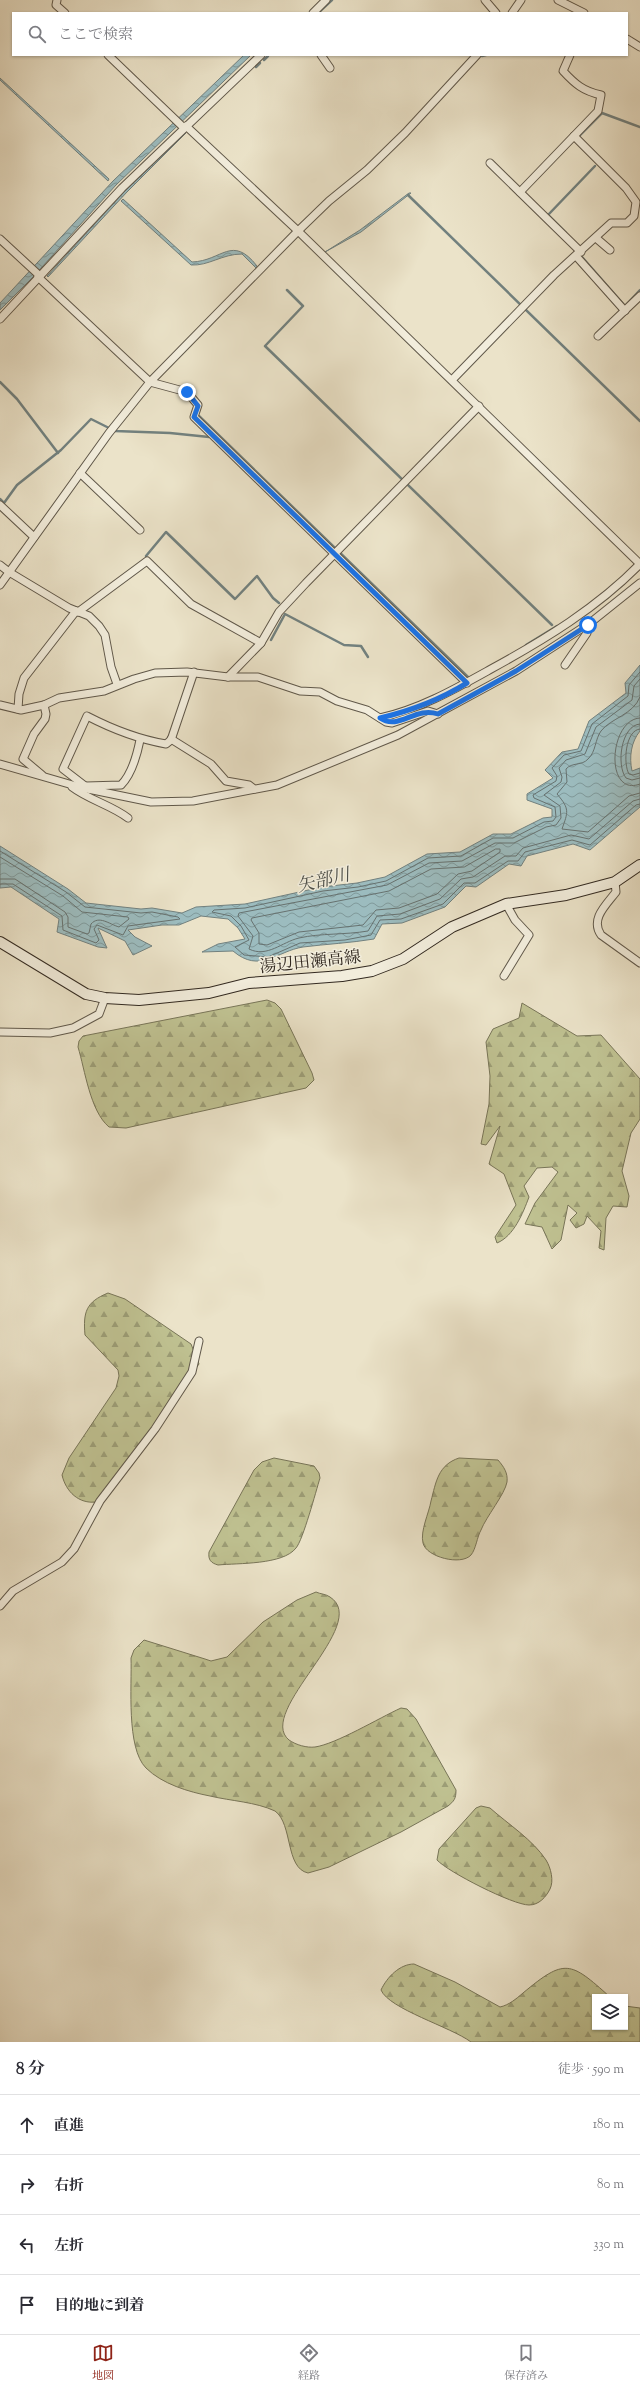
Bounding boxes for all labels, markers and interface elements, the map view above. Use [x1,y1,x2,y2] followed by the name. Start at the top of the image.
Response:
[12,12,628,56] search box
[26,23,48,45] icon: search
[58,25,133,46] text: ここで検索
[178,383,196,401] route end
[579,616,597,634] route start
[294,863,355,901] water label: 矢部川
[258,946,362,980] street label: 湯辺田瀬高線
[592,1994,628,2030] map controls
[592,1994,628,2030] button: layers
[16,2058,45,2082] text: 8 分
[558,2061,624,2079] text: 徒歩 · 590 m
[16,2114,38,2136] icon: ahead
[54,2116,84,2137] text: 直進
[593,2116,624,2134] text: 180 m
[16,2174,38,2196] icon: right
[54,2176,84,2197] text: 右折
[597,2176,624,2194] text: 80 m
[16,2234,38,2256] icon: left
[54,2236,84,2257] text: 左折
[593,2236,624,2254] text: 330 m
[16,2294,38,2316] icon: arrive
[54,2296,144,2317] text: 目的地に到着
[92,2342,114,2384] tab: 地図
[298,2342,320,2384] tab: 経路
[504,2342,548,2384] tab: 保存済み

